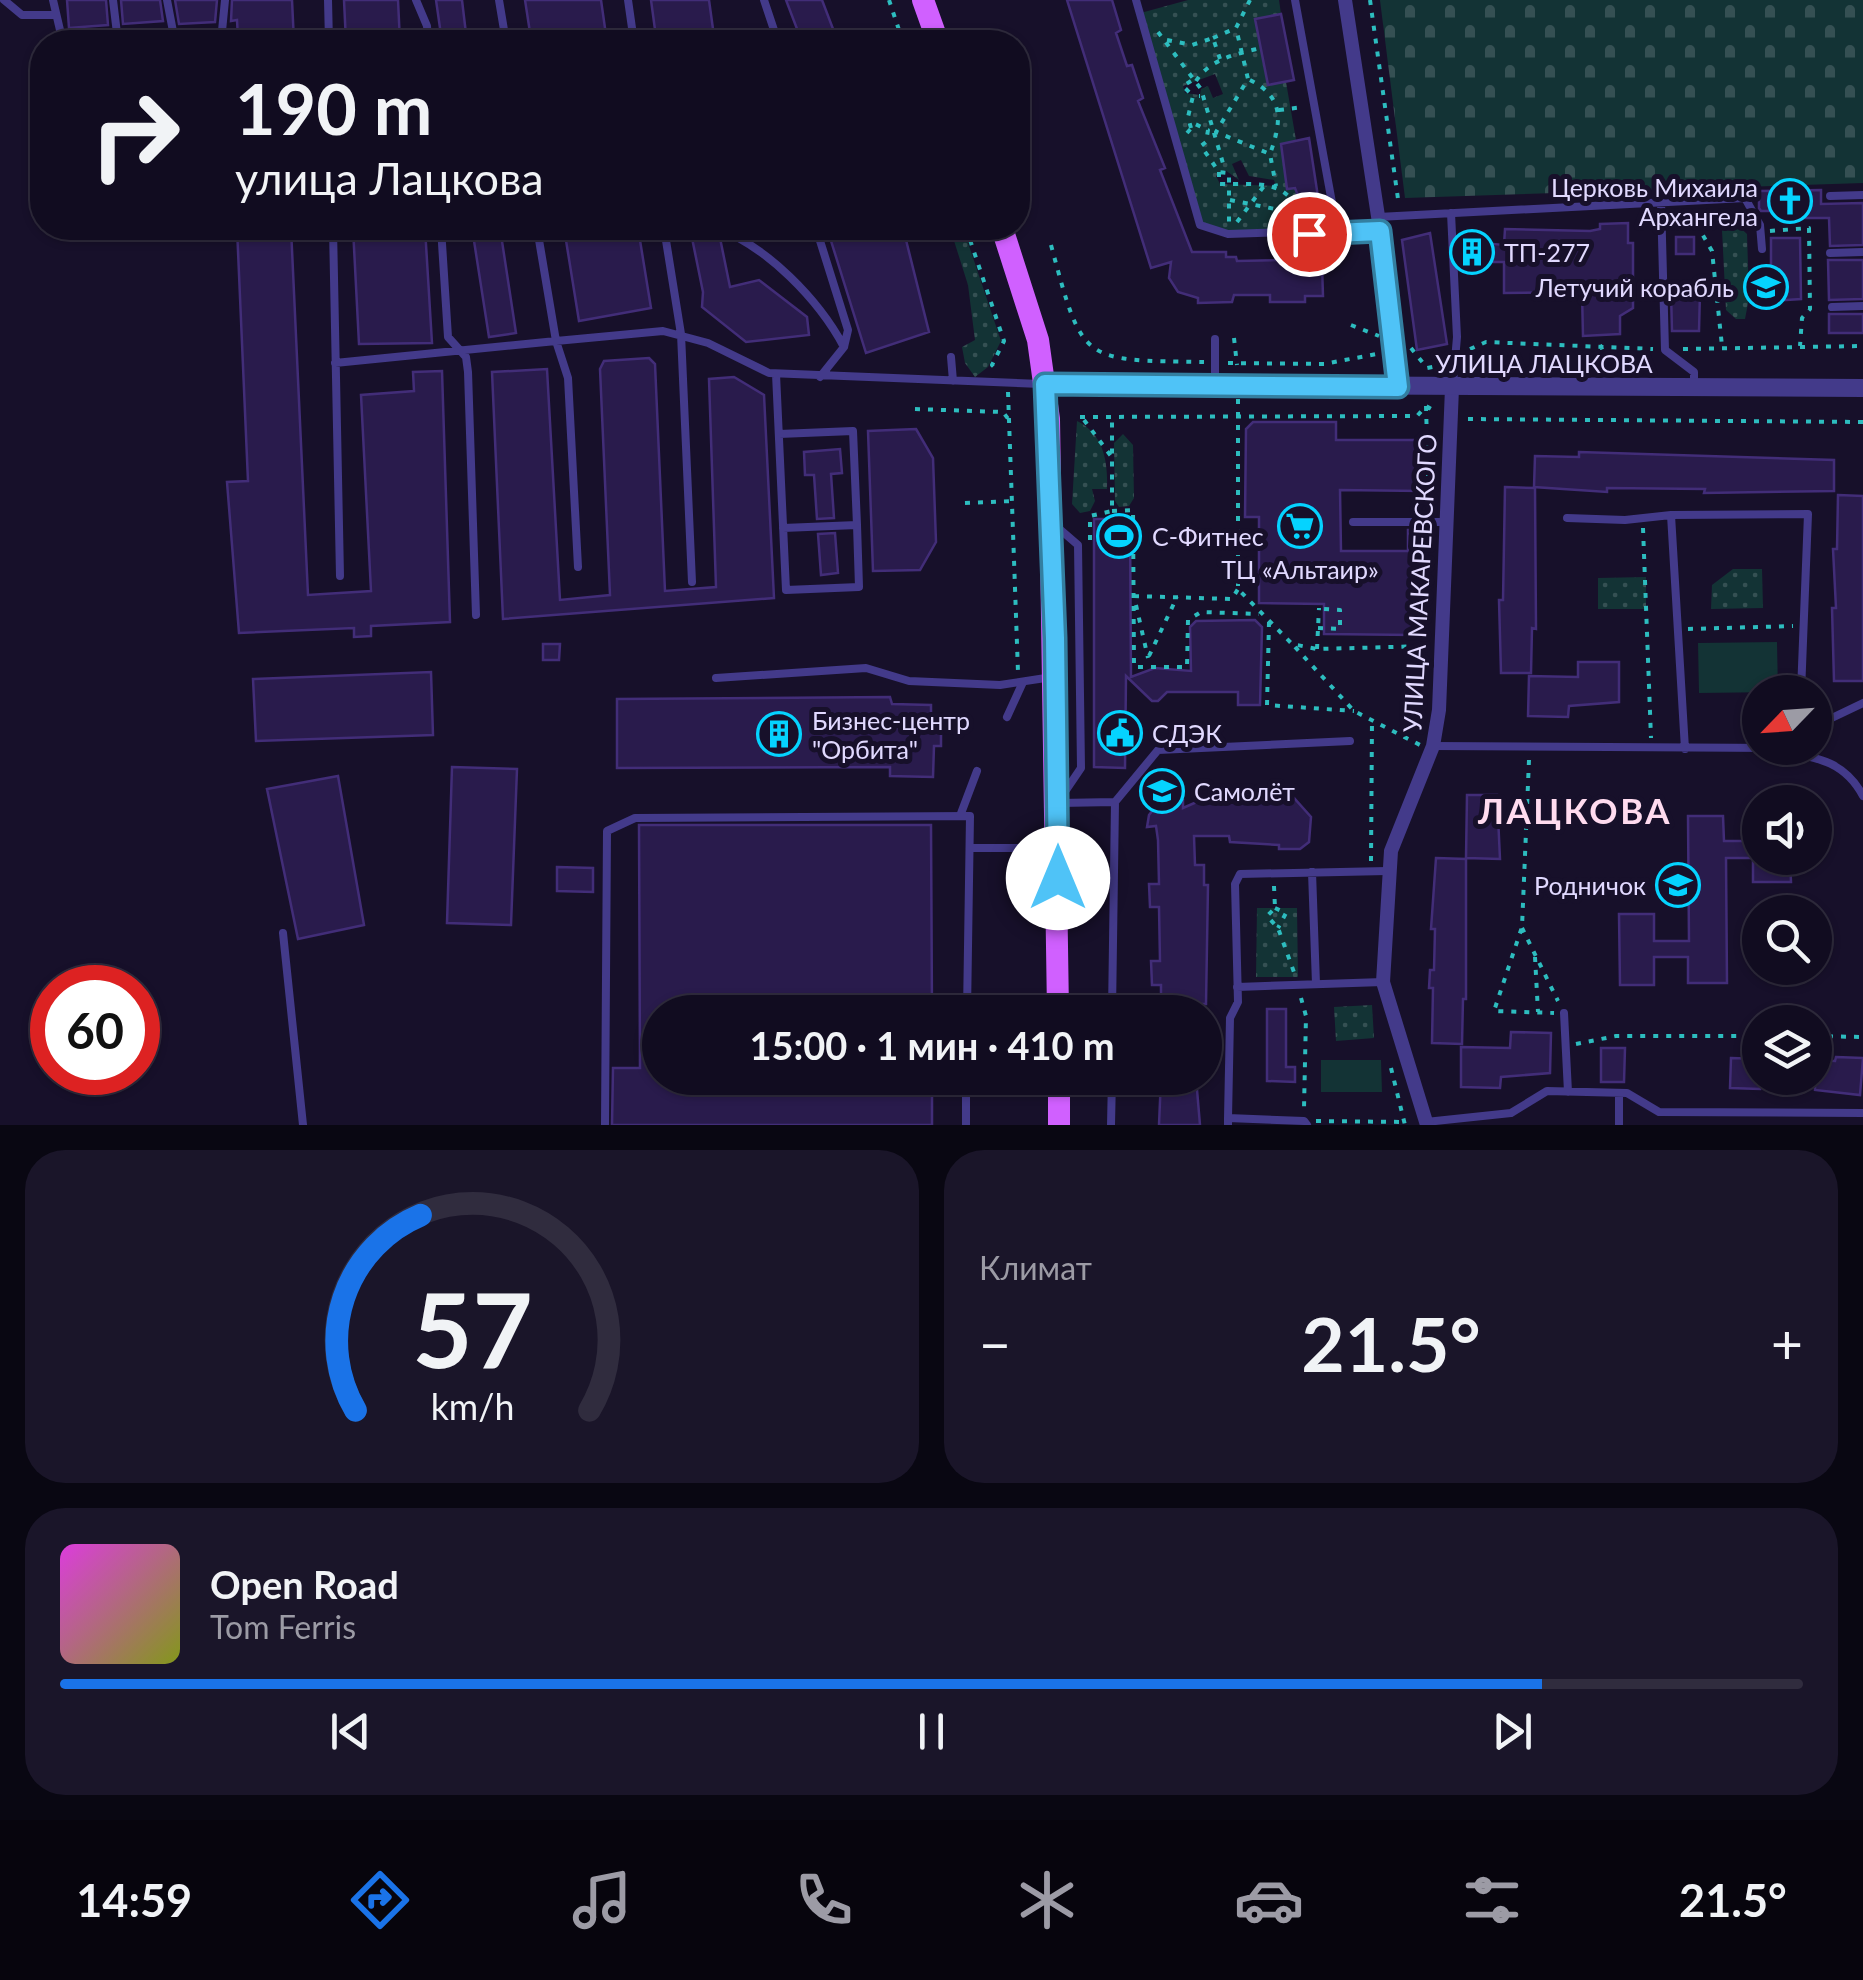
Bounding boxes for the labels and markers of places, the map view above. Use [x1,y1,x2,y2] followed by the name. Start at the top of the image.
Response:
[1551,172,1758,231] place label: Церковь Михаила Архангела
[1767,178,1813,224] church icon: Церковь Михаила Архангела
[1267,192,1352,277] pin
[1449,229,1495,275] building icon: ТП-277
[1504,237,1590,267] place label: ТП-277
[1743,264,1789,310] school or university icon: Летучий корабль
[1535,272,1734,302] place label: Летучий корабль
[1277,503,1323,549] supermarket icon: ТЦ «Альтаир»
[1096,513,1142,559] sports icon: С-Фитнес
[1152,521,1264,551] place label: С-Фитнес
[1221,554,1379,584] place label: ТЦ «Альтаир»
[812,705,970,764] place label: Бизнес-центр "Орбита"
[1097,710,1143,756] public building icon: СДЭК
[756,711,802,757] building icon: Бизнес-центр "Орбита"
[1152,718,1222,748] place label: СДЭК
[1139,768,1185,814] school or university icon: Самолёт
[1194,776,1295,806] place label: Самолёт
[1655,862,1701,908] school or university icon: Родничок
[1534,870,1646,900] place label: Родничок

